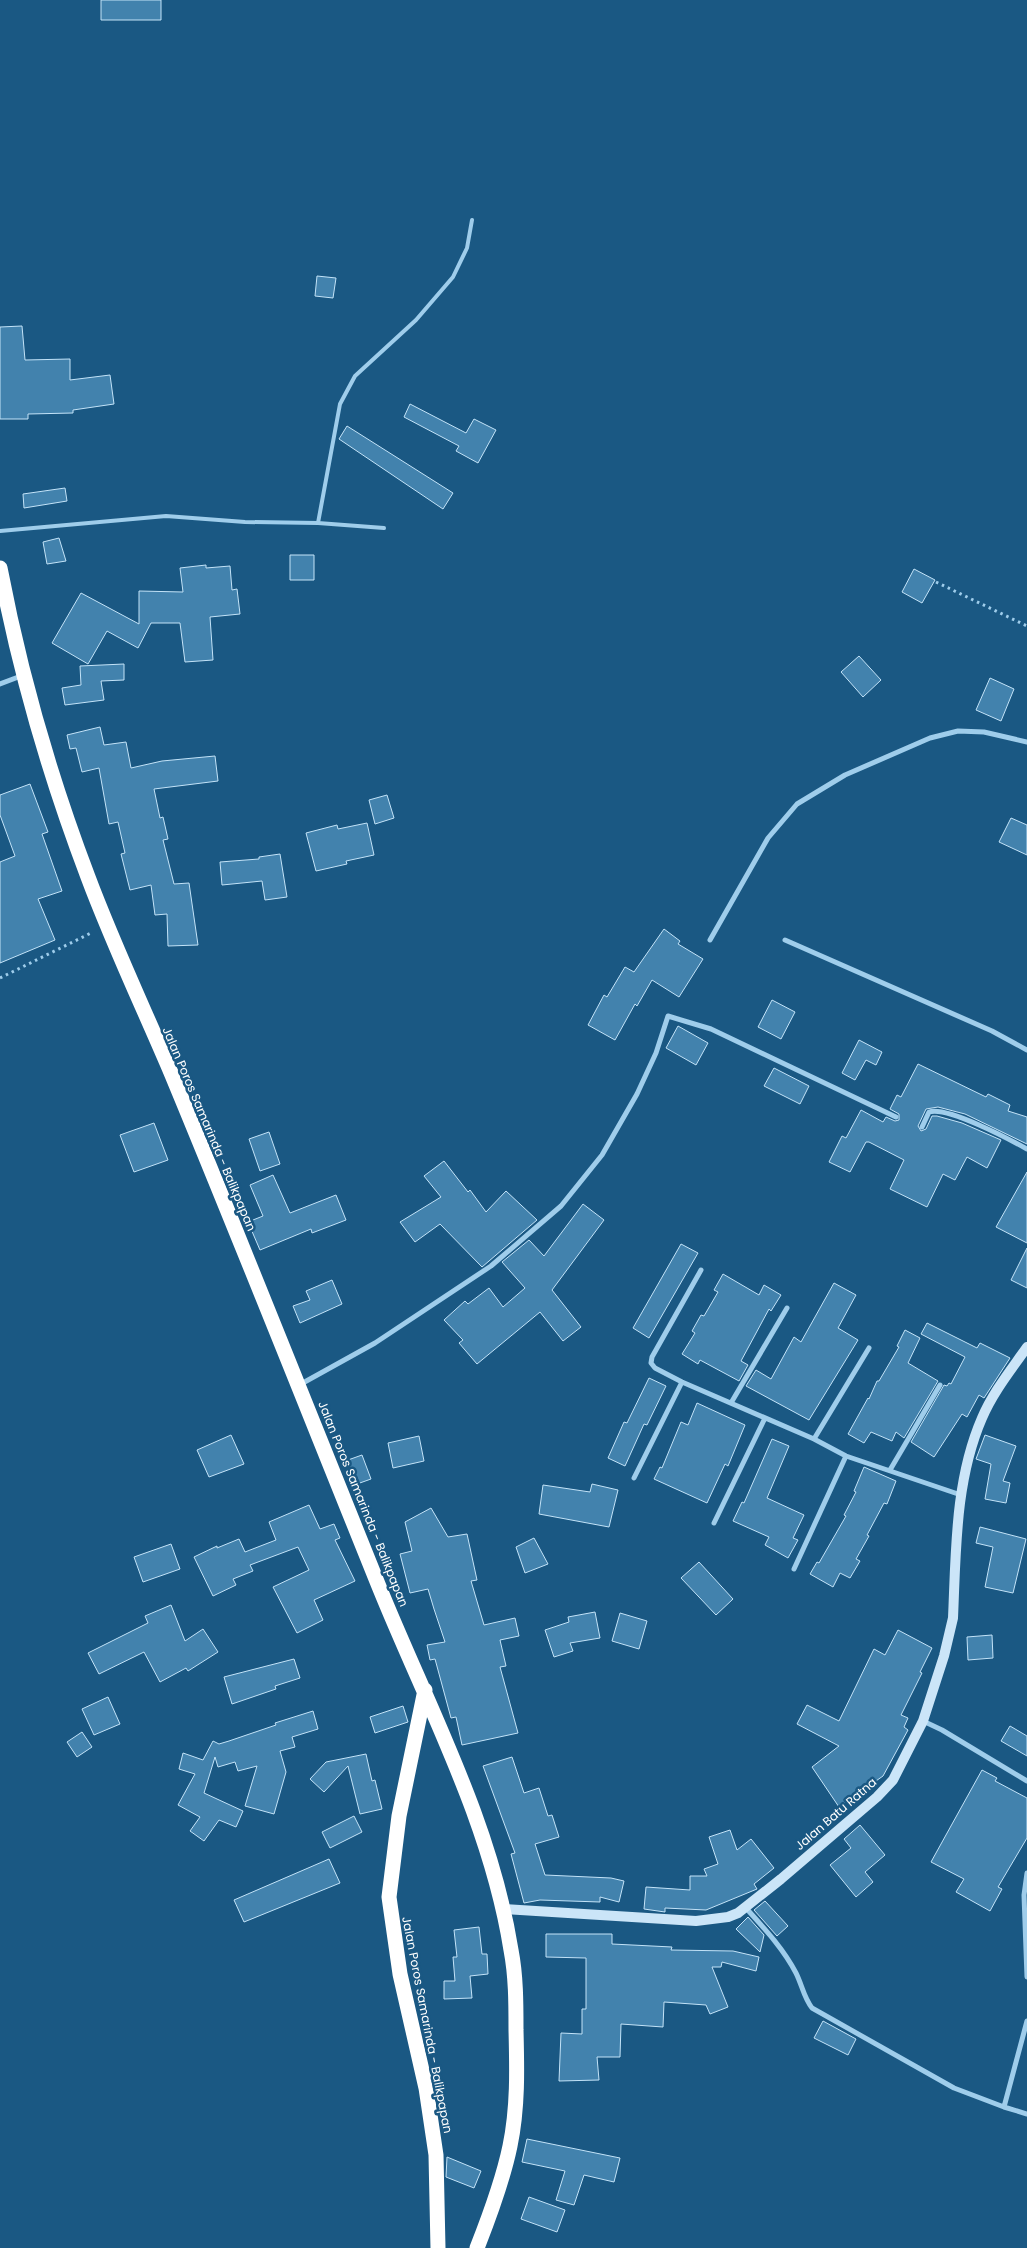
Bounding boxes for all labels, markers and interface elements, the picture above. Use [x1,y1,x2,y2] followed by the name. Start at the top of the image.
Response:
[159,1024,260,1234] street label: Jalan Poros Samarinda - Balikpapan
[314,1398,413,1609] street label: Jalan Poros Samarinda - Balikpapan
[791,1774,880,1854] street label: Jalan Batu Ratna
[398,1915,457,2135] street label: Jalan Poros Samarinda - Balikpapan

